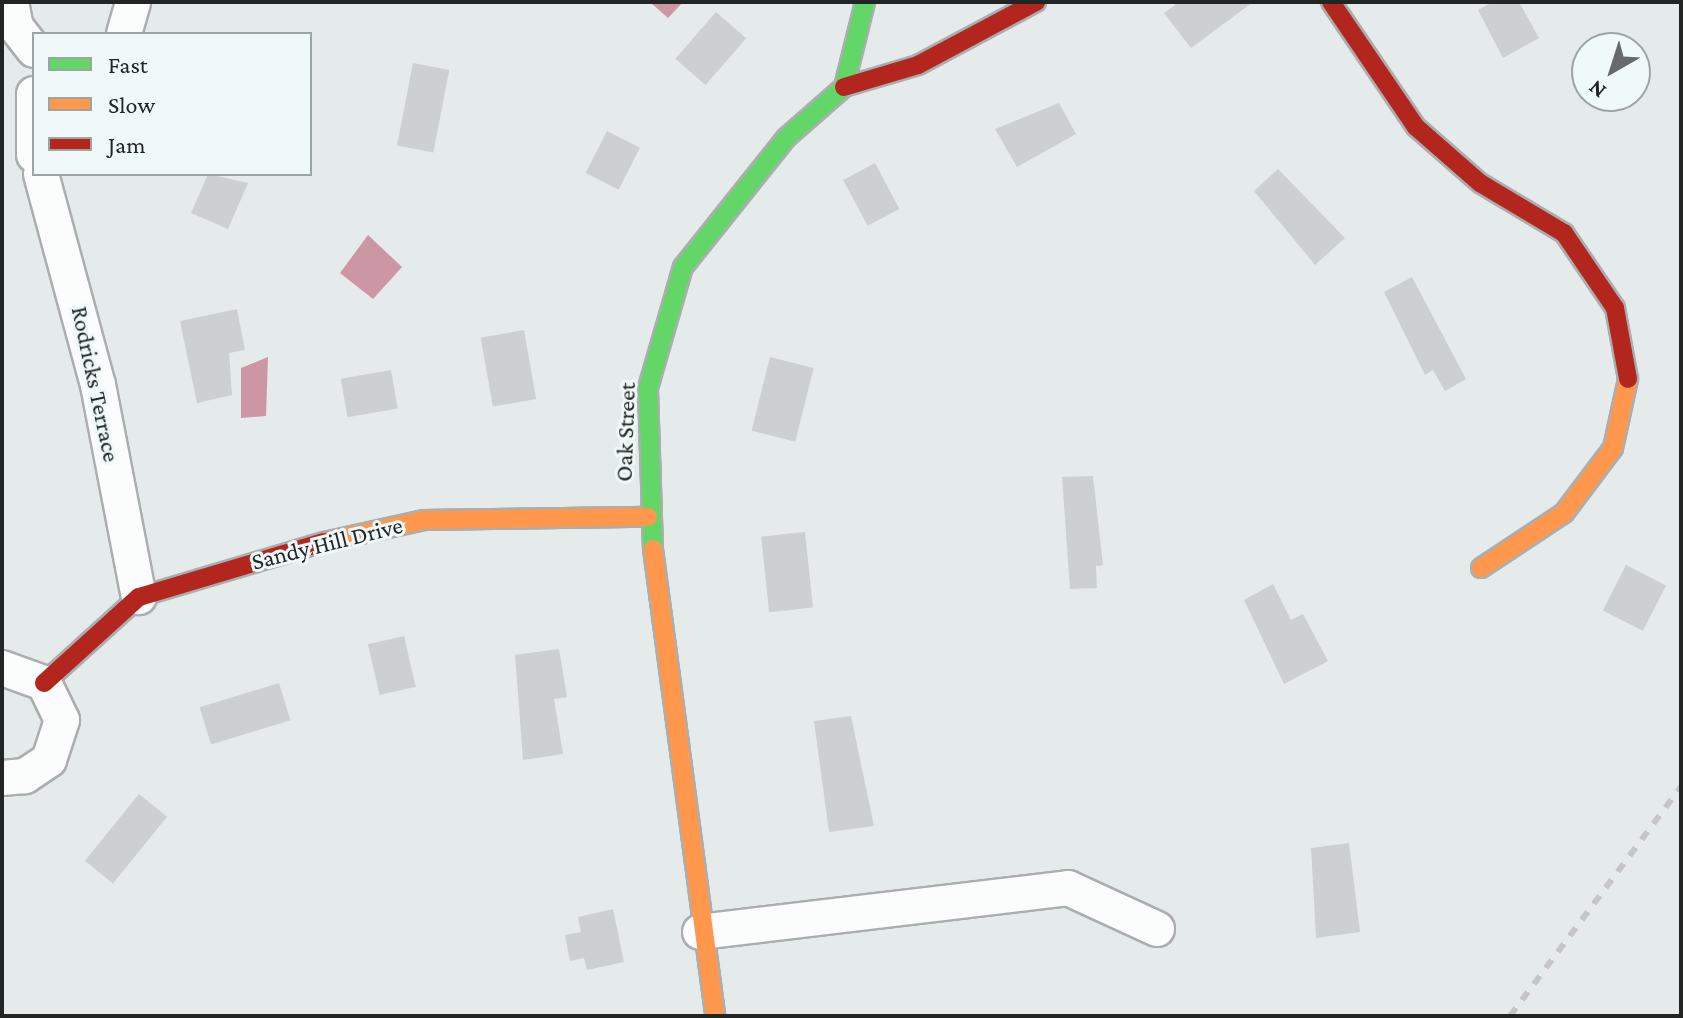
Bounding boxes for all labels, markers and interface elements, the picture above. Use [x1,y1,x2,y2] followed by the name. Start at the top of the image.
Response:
[32,32,312,176] legend
[1571,32,1651,112] north arrow
[108,51,148,78] text: Fast
[1583,75,1611,104] text: N
[108,91,155,118] text: Slow
[108,131,146,158] text: Jam
[65,304,127,464] street label: Rodricks Terrace
[609,382,641,482] street label: Oak Street
[248,510,406,576] street label: Sandy Hill Drive

